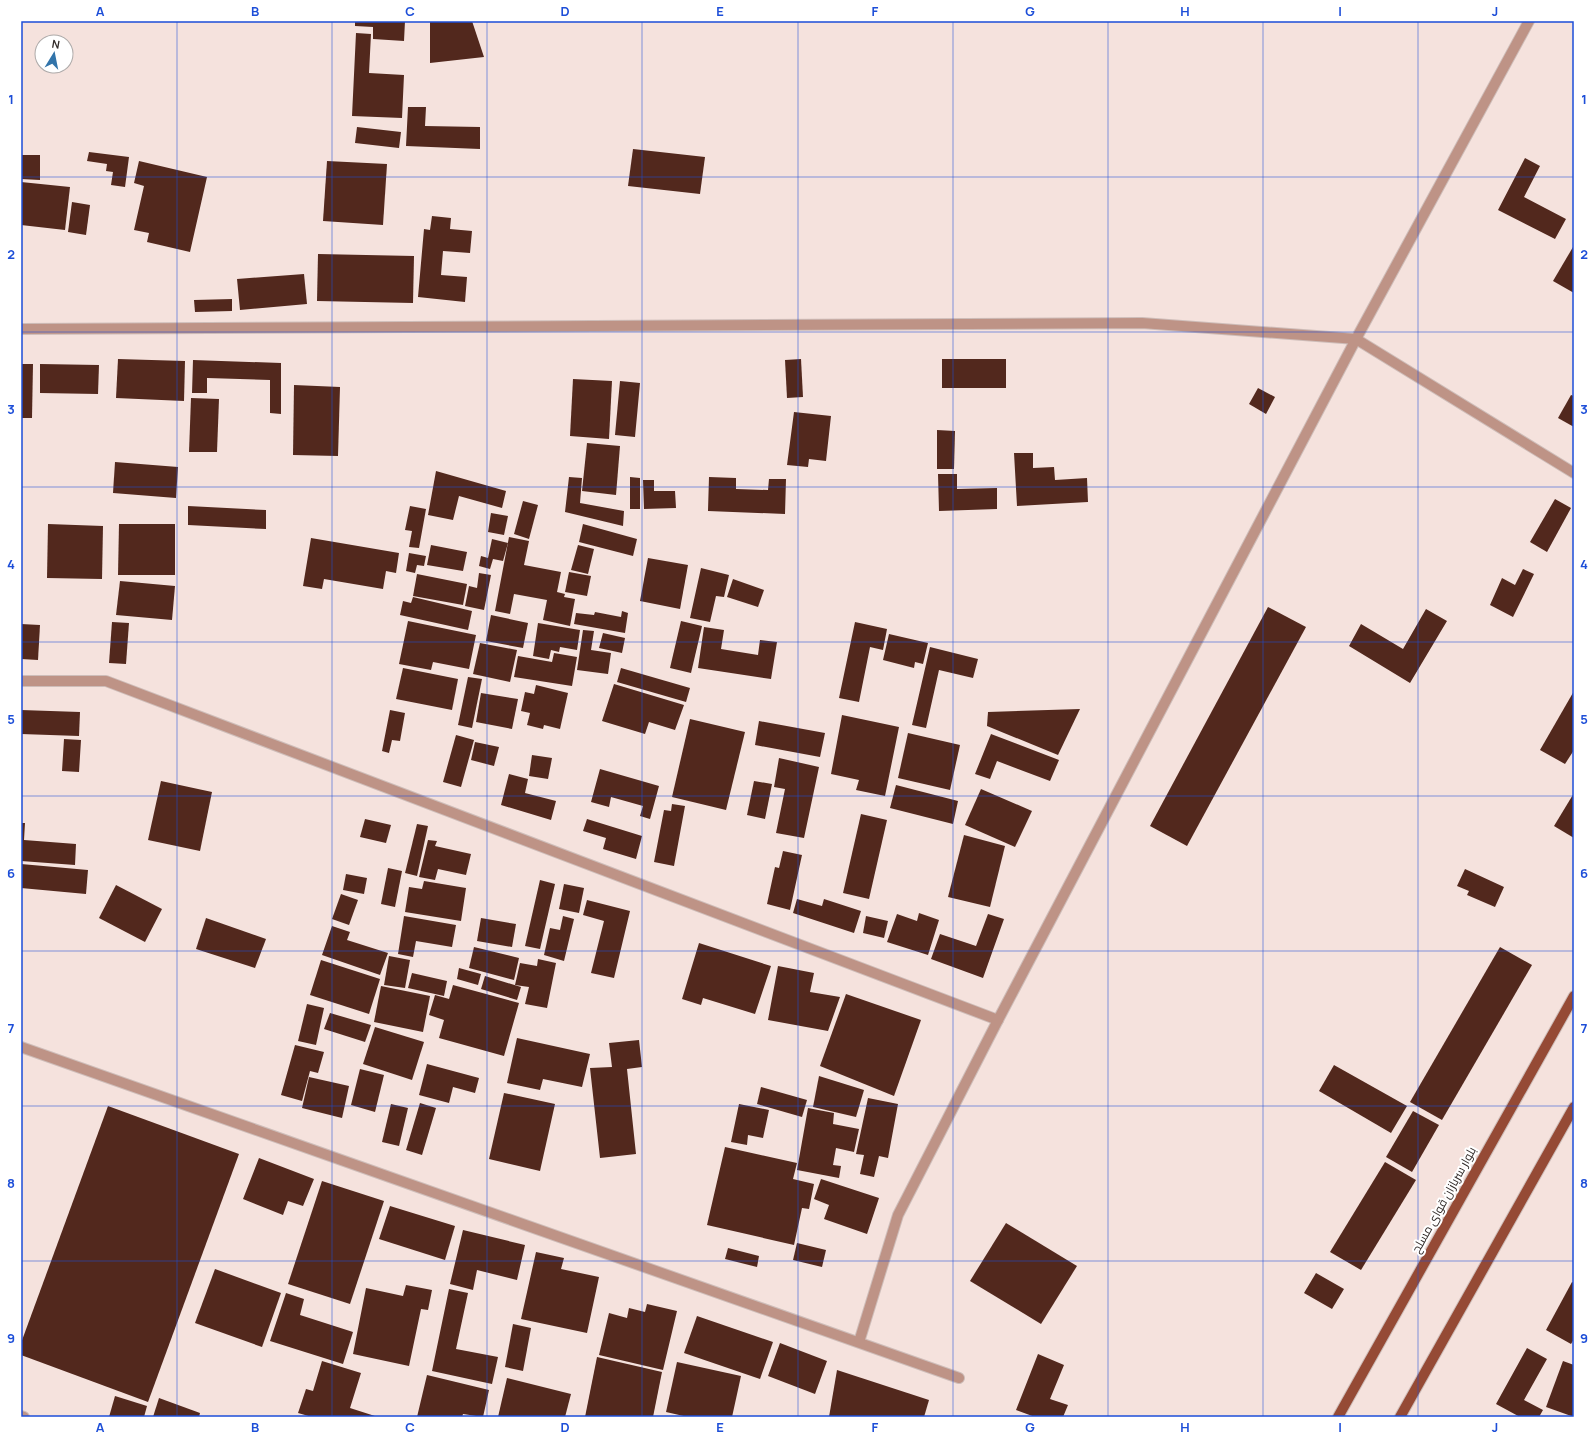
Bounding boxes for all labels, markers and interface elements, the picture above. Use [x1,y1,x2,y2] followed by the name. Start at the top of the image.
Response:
[96,2,105,20] text: A
[251,2,259,20] text: B
[405,2,415,20] text: C
[560,2,570,20] text: D
[716,2,724,20] text: E
[872,2,879,20] text: F
[1025,2,1035,20] text: G
[1180,2,1190,20] text: H
[1338,2,1342,20] text: I
[1492,2,1498,20] text: J
[34,34,74,74] north arrow
[51,36,61,52] text: N
[8,90,14,108] text: 1
[1581,90,1587,108] text: 1
[7,245,15,263] text: 2
[1580,245,1588,263] text: 2
[7,400,15,418] text: 3
[1580,400,1588,418] text: 3
[7,555,15,573] text: 4
[1580,555,1588,573] text: 4
[7,710,15,728] text: 5
[1580,710,1588,728] text: 5
[7,864,15,882] text: 6
[1580,864,1588,882] text: 6
[8,1019,15,1037] text: 7
[1581,1019,1588,1037] text: 7
[1407,1143,1480,1256] street label: بلوار سربازان قوای مسلح
[7,1174,15,1192] text: 8
[1580,1174,1588,1192] text: 8
[7,1329,15,1347] text: 9
[1580,1329,1588,1347] text: 9
[96,1418,105,1436] text: A
[251,1418,259,1436] text: B
[405,1418,415,1436] text: C
[560,1418,570,1436] text: D
[716,1418,724,1436] text: E
[872,1418,879,1436] text: F
[1025,1418,1035,1436] text: G
[1180,1418,1190,1436] text: H
[1338,1418,1342,1436] text: I
[1492,1418,1498,1436] text: J

